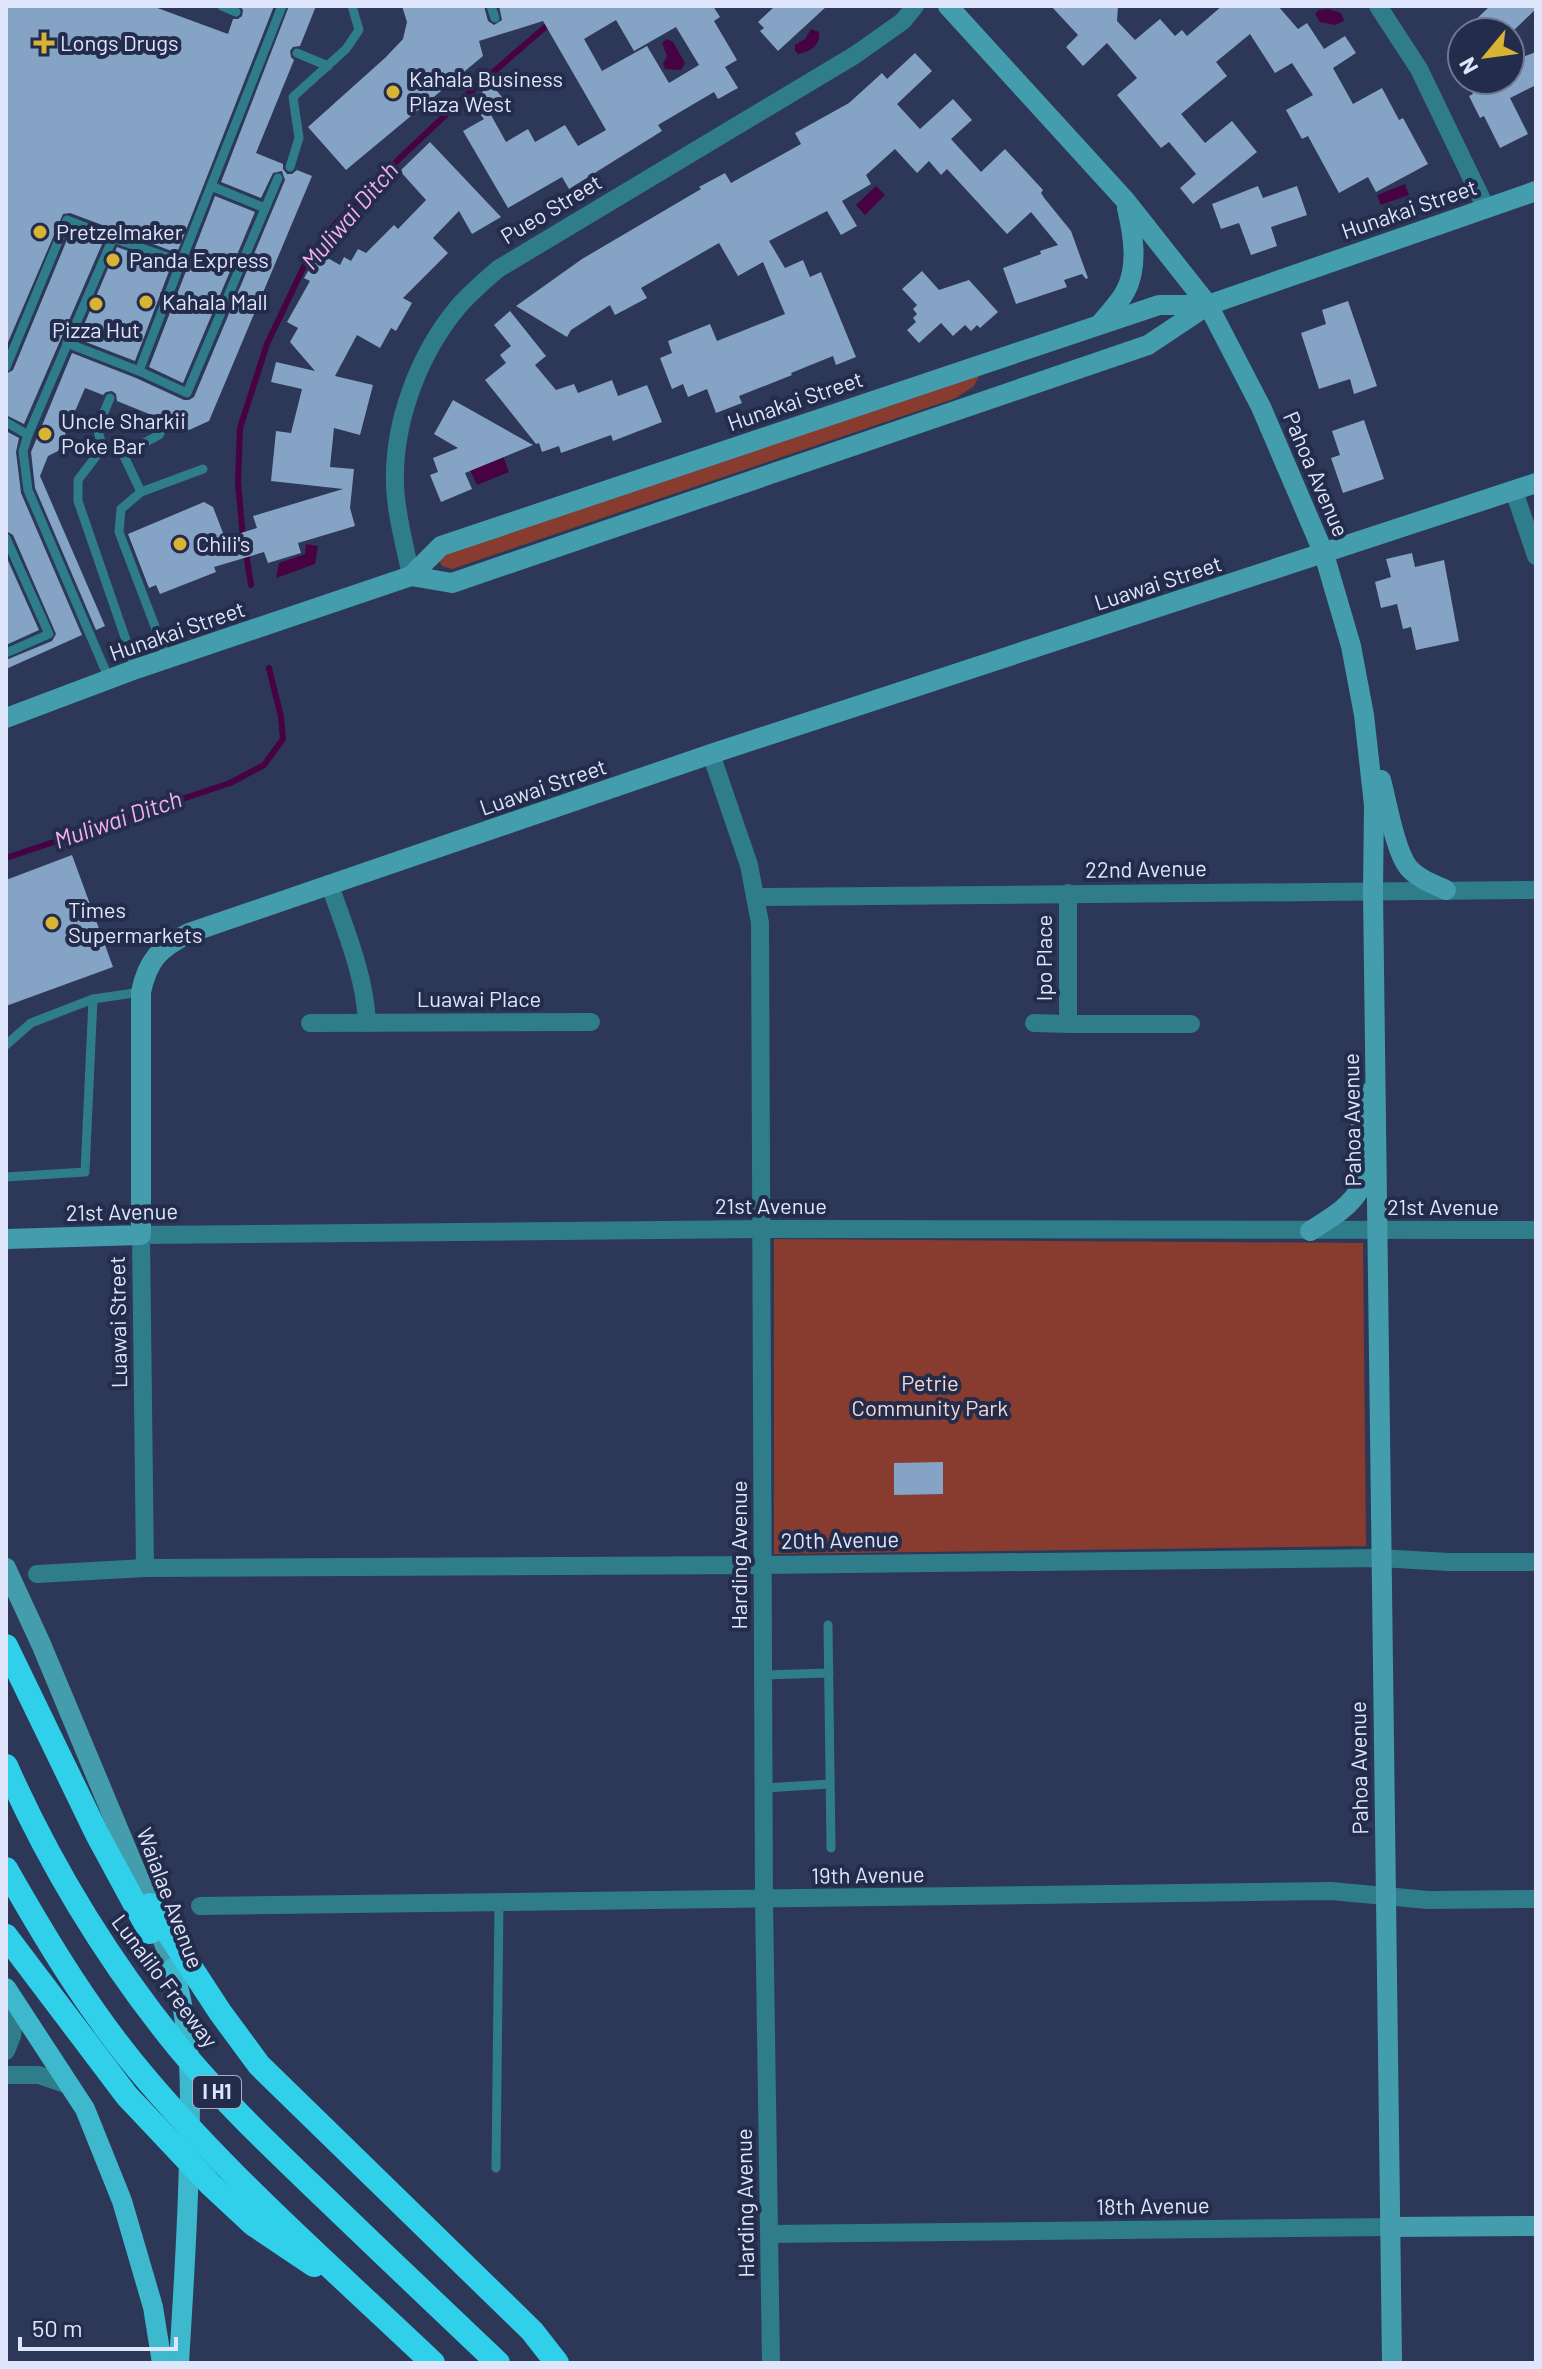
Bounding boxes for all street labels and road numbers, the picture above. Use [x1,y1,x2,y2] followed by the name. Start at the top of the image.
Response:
[495,168,606,248] street label: Pueo Street
[1338,173,1480,243] street label: Hunakai Street
[724,365,866,435] street label: Hunakai Street
[1279,407,1355,540] street label: Pahoa Avenue
[1091,549,1225,615] street label: Luawai Street
[106,595,248,665] street label: Hunakai Street
[476,752,609,820] street label: Luawai Street
[1085,854,1207,882] street label: 22nd Avenue
[1030,915,1056,1001] street label: Ipo Place
[417,985,541,1011] street label: Luawai Place
[1337,1053,1365,1187] street label: Pahoa Avenue
[715,1192,827,1218] street label: 21st Avenue
[1387,1193,1499,1219] street label: 21st Avenue
[66,1197,178,1225] street label: 21st Avenue
[103,1256,131,1388] street label: Luawai Street
[725,1480,751,1630] street label: Harding Avenue
[781,1525,899,1553] street label: 20th Avenue
[1344,1701,1372,1835] street label: Pahoa Avenue
[132,1824,210,1972] street label: Waialae Avenue
[811,1860,925,1888] street label: 19th Avenue
[107,1909,224,2052] street label: Lunalilo Freeway
[193,2076,241,2108] road number: I H1
[730,2128,758,2278] street label: Harding Avenue
[1096,2191,1210,2219] street label: 18th Avenue

